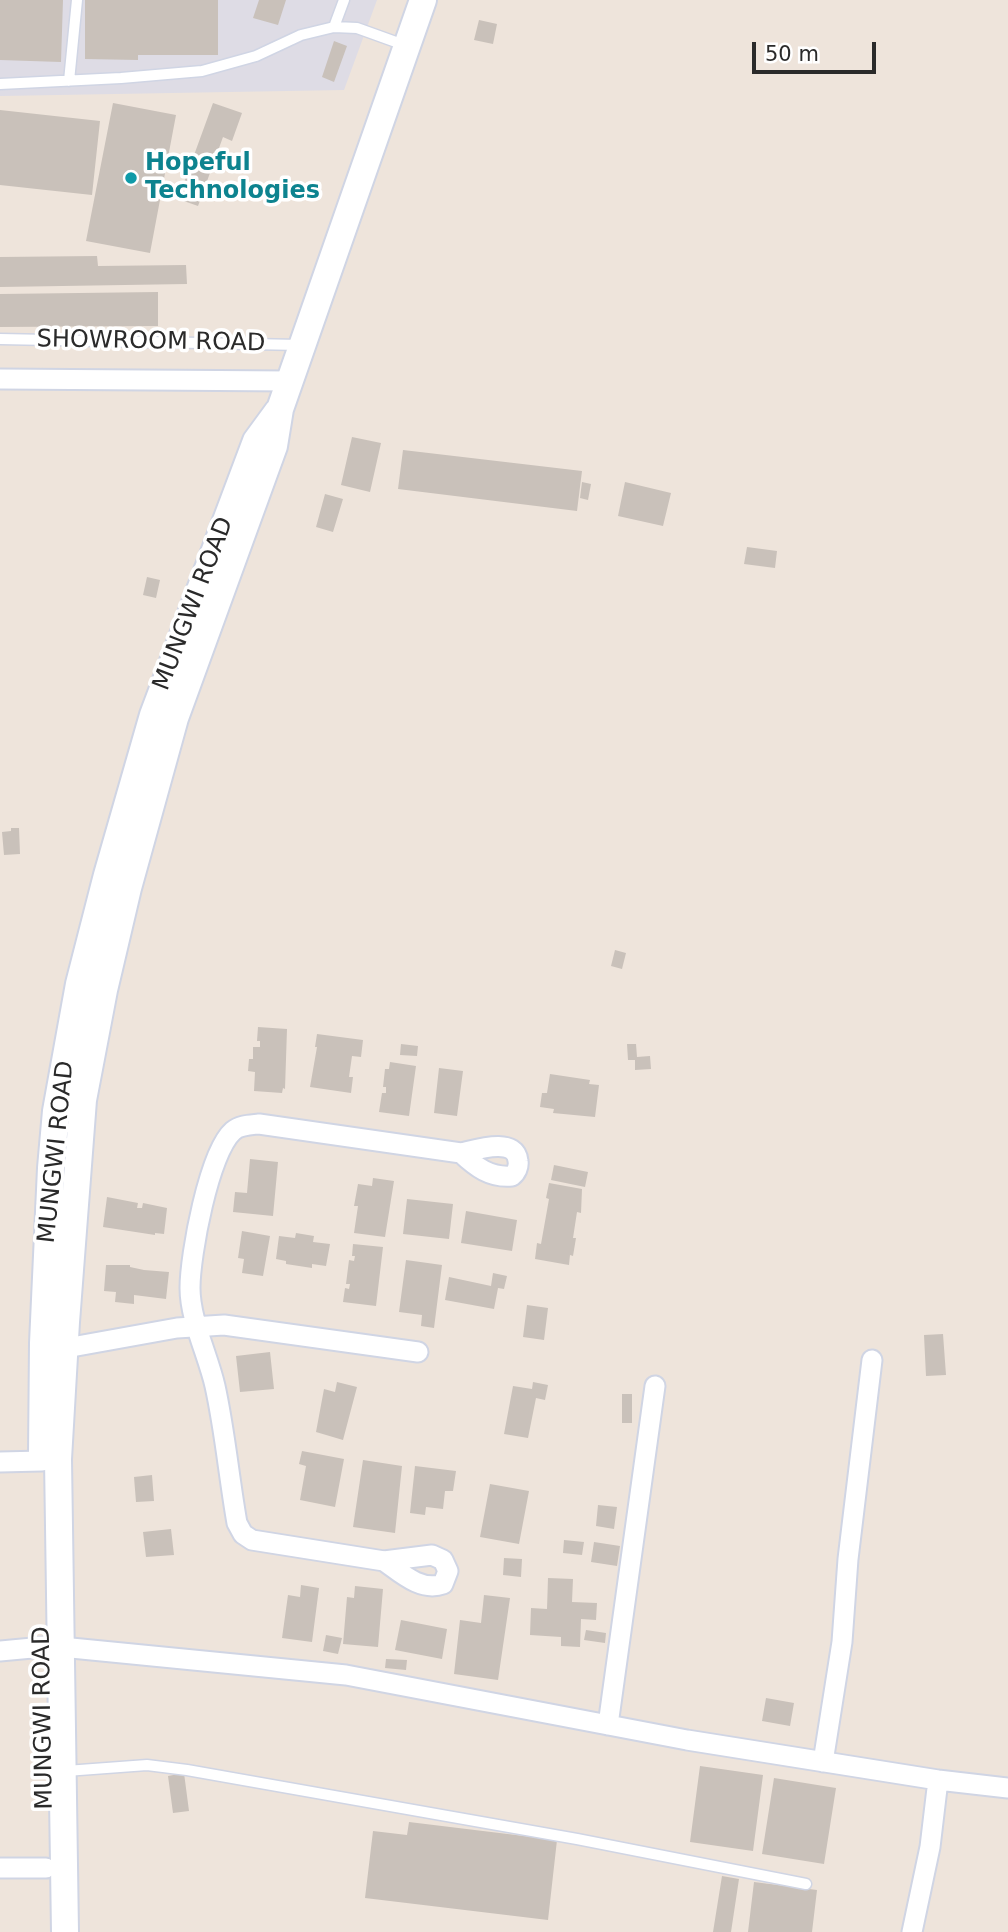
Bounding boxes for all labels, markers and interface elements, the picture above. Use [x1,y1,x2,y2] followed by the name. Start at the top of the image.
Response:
[756,28,880,72] scale bar
[765,42,819,66] text: 50 m
[145,150,320,206] place label: Hopeful Technologies
[123,170,139,186] marker: Hopeful Technologies
[36,326,266,358] street label: SHOWROOM ROAD
[148,513,240,695] street label: MUNGWI ROAD
[33,1059,81,1245] street label: MUNGWI ROAD
[28,1626,60,1810] street label: MUNGWI ROAD

